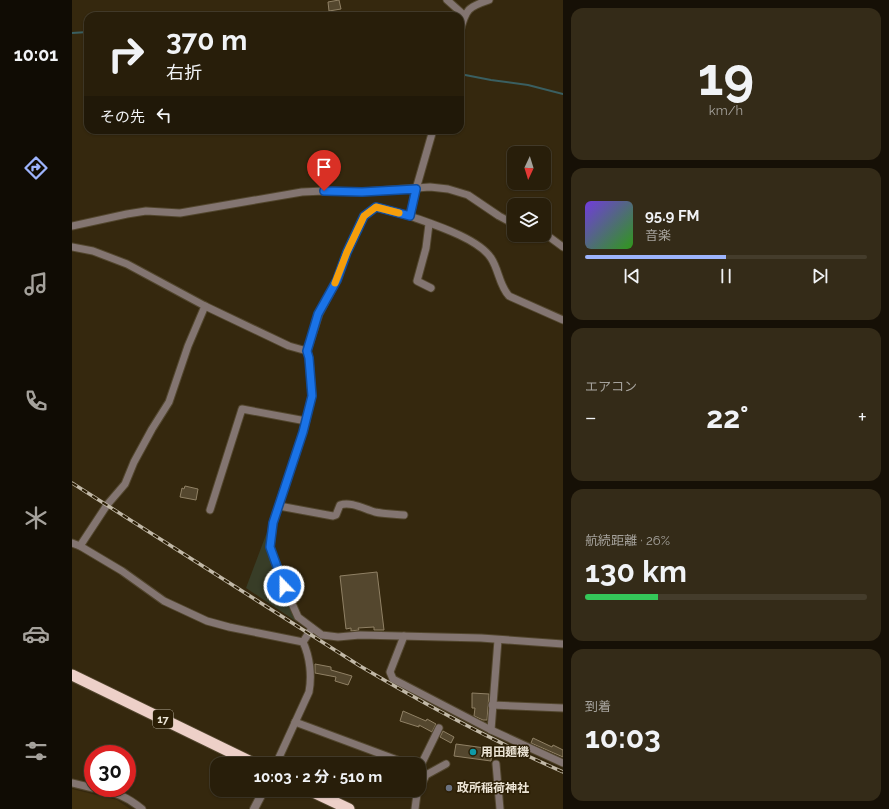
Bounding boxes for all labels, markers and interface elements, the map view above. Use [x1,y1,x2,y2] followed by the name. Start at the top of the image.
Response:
[166,24,247,57] text: 370 m
[100,28,152,80] icon: right
[14,44,58,65] text: 10:01
[698,46,754,107] text: 19
[166,62,202,83] text: 右折
[709,103,743,118] text: km/h
[153,104,175,126] icon: left
[100,108,145,126] text: その先
[507,146,551,190] north arrow
[507,146,551,242] map controls
[307,150,341,191] pin
[22,154,50,182] icon: directions
[313,156,335,178] icon: arrive
[507,198,551,242] button: layers
[645,207,700,225] text: 95.9 FM
[645,228,671,243] text: 音楽
[621,265,643,287] icon: previous
[715,265,737,287] icon: pause
[809,265,831,287] icon: next
[22,270,50,298] icon: music
[585,379,637,394] text: エアコン
[22,387,50,415] icon: phone
[706,400,748,435] text: 22°
[585,404,597,430] text: −
[858,404,867,430] text: +
[22,504,50,532] icon: climate
[585,533,670,548] text: 航続距離 · 26%
[585,554,687,589] text: 130 km
[263,565,305,607] position arrow
[22,620,50,648] icon: car
[585,699,611,714] text: 到着
[153,710,173,728] road number: 17
[585,720,661,755] text: 10:03
[22,737,50,765] icon: filters
[84,745,136,797] speed limit sign: 30
[481,745,529,759] place label: 用田麺機
[468,747,478,757] marker: 用田麺機
[254,768,382,786] text: 10:03 · 2 分 · 510 m
[457,781,529,795] place label: 政所稲荷神社
[444,783,454,793] marker: 政所稲荷神社

